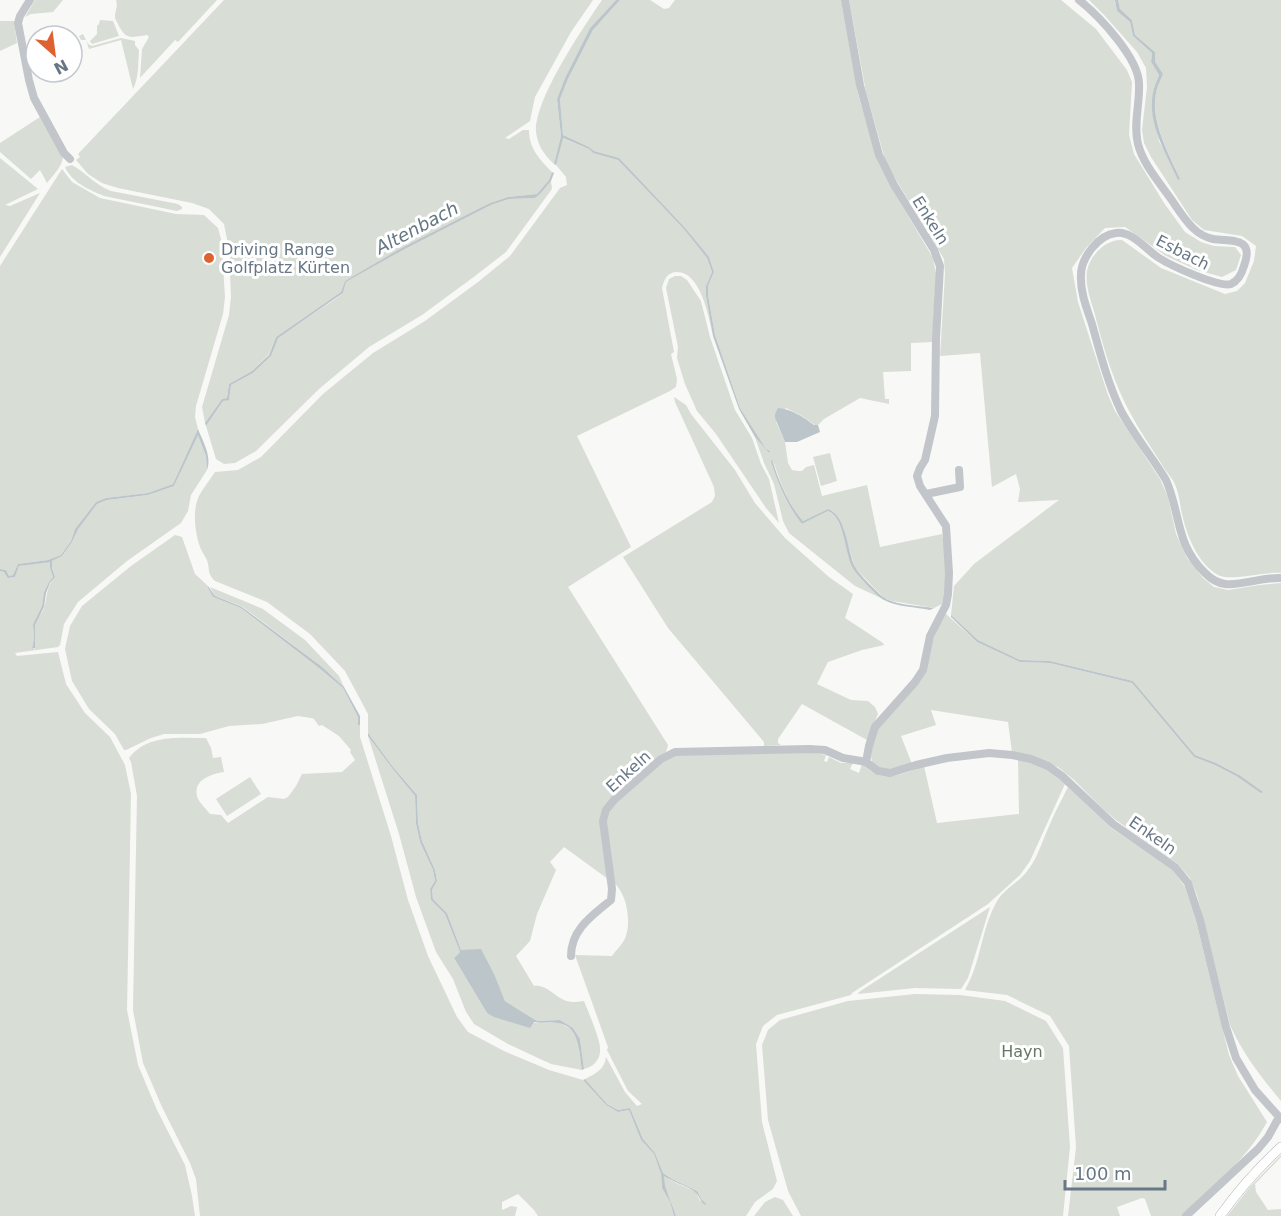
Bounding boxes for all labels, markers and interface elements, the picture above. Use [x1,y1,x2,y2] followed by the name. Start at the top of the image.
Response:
[24,24,84,84] north arrow
[50,55,71,78] text: N
[908,193,953,248] street label: Enkeln
[371,197,462,259] water label: Altenbach
[1153,231,1213,274] street label: Esbach
[221,240,350,277] place label: Driving Range Golfplatz Kürten
[202,251,216,265] marker: Driving Range Golfplatz Kürten
[602,746,655,796] street label: Enkeln
[1125,812,1180,858] street label: Enkeln
[1001,1042,1043,1061] park label: Hayn
[1065,1153,1166,1191] scale bar
[1074,1163,1132,1184] text: 100 m

